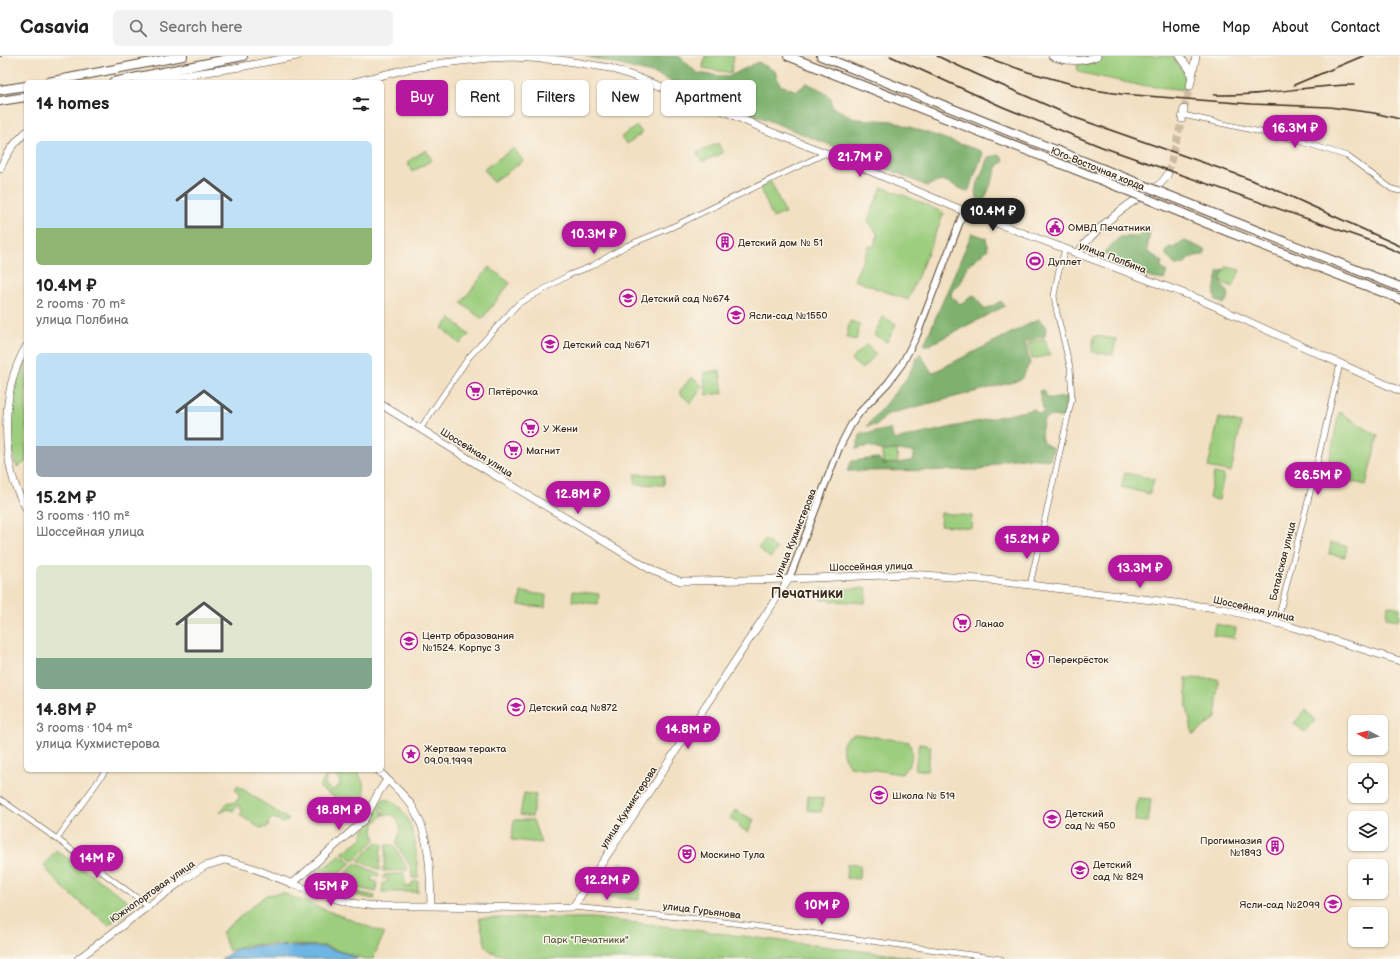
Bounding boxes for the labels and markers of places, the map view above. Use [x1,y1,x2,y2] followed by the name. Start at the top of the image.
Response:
[1258,115,1332,149] pin: 16.3M ₽
[823,144,897,178] pin: 21.7M ₽
[956,198,1030,232] pin: 10.4M ₽
[1045,217,1065,237] public building icon: ОМВД Печатники
[557,221,631,255] pin: 10.3M ₽
[1068,222,1151,234] place label: ОМВД Печатники
[715,232,735,252] building icon: Детский дом № 51
[738,237,823,249] place label: Детский дом № 51
[1025,251,1045,271] sports icon: Дуплет
[1048,256,1082,268] place label: Дуплет
[618,288,638,308] school or university icon: Детский сад №674
[641,293,730,305] place label: Детский сад №674
[726,305,746,325] school or university icon: Ясли-сад №1550
[749,310,827,322] place label: Ясли-сад №1550
[540,334,560,354] school or university icon: Детский сад №671
[563,339,650,351] place label: Детский сад №671
[465,381,485,401] supermarket icon: Пятёрочка
[488,386,538,398] place label: Пятёрочка
[520,418,540,438] supermarket icon: У Жени
[543,423,578,435] place label: У Жени
[503,440,523,460] supermarket icon: Магнит
[526,445,560,457] place label: Магнит
[1281,462,1355,496] pin: 26.5M ₽
[541,481,615,515] pin: 12.8M ₽
[990,526,1064,560] pin: 15.2M ₽
[1103,555,1177,589] pin: 13.3M ₽
[952,613,972,633] supermarket icon: Ланао
[974,618,1004,630] place label: Ланао
[422,630,515,654] place label: Центр образования №1524. Корпус 3
[399,631,419,651] school or university icon: Центр образования №1524. Корпус 3
[1025,649,1045,669] supermarket icon: Перекрёсток
[1048,654,1109,666] place label: Перекрёсток
[506,697,526,717] school or university icon: Детский сад №872
[529,702,617,714] place label: Детский сад №872
[651,716,725,750] pin: 14.8M ₽
[424,743,506,767] place label: Жертвам теракта 09.09.1999
[401,744,421,764] place icon: Жертвам теракта 09.09.1999
[869,785,889,805] school or university icon: Школа № 519
[892,790,955,802] place label: Школа № 519
[302,797,376,831] pin: 18.8M ₽
[1065,808,1116,832] place label: Детский сад № 950
[1042,809,1062,829] school or university icon: Детский сад № 950
[1200,835,1262,859] place label: Прогимназия №1893
[1265,836,1285,856] building icon: Прогимназия №1893
[677,844,697,864] theatre icon: Москино Тула
[69,845,125,879] pin: 14M ₽
[700,849,765,861] place label: Москино Тула
[1093,859,1144,883] place label: Детский сад № 829
[1070,860,1090,880] school or university icon: Детский сад № 829
[570,867,644,901] pin: 12.2M ₽
[303,873,359,907] pin: 15M ₽
[794,892,850,926] pin: 10M ₽
[1323,894,1343,914] school or university icon: Ясли-сад №2099
[1239,899,1320,911] place label: Ясли-сад №2099

